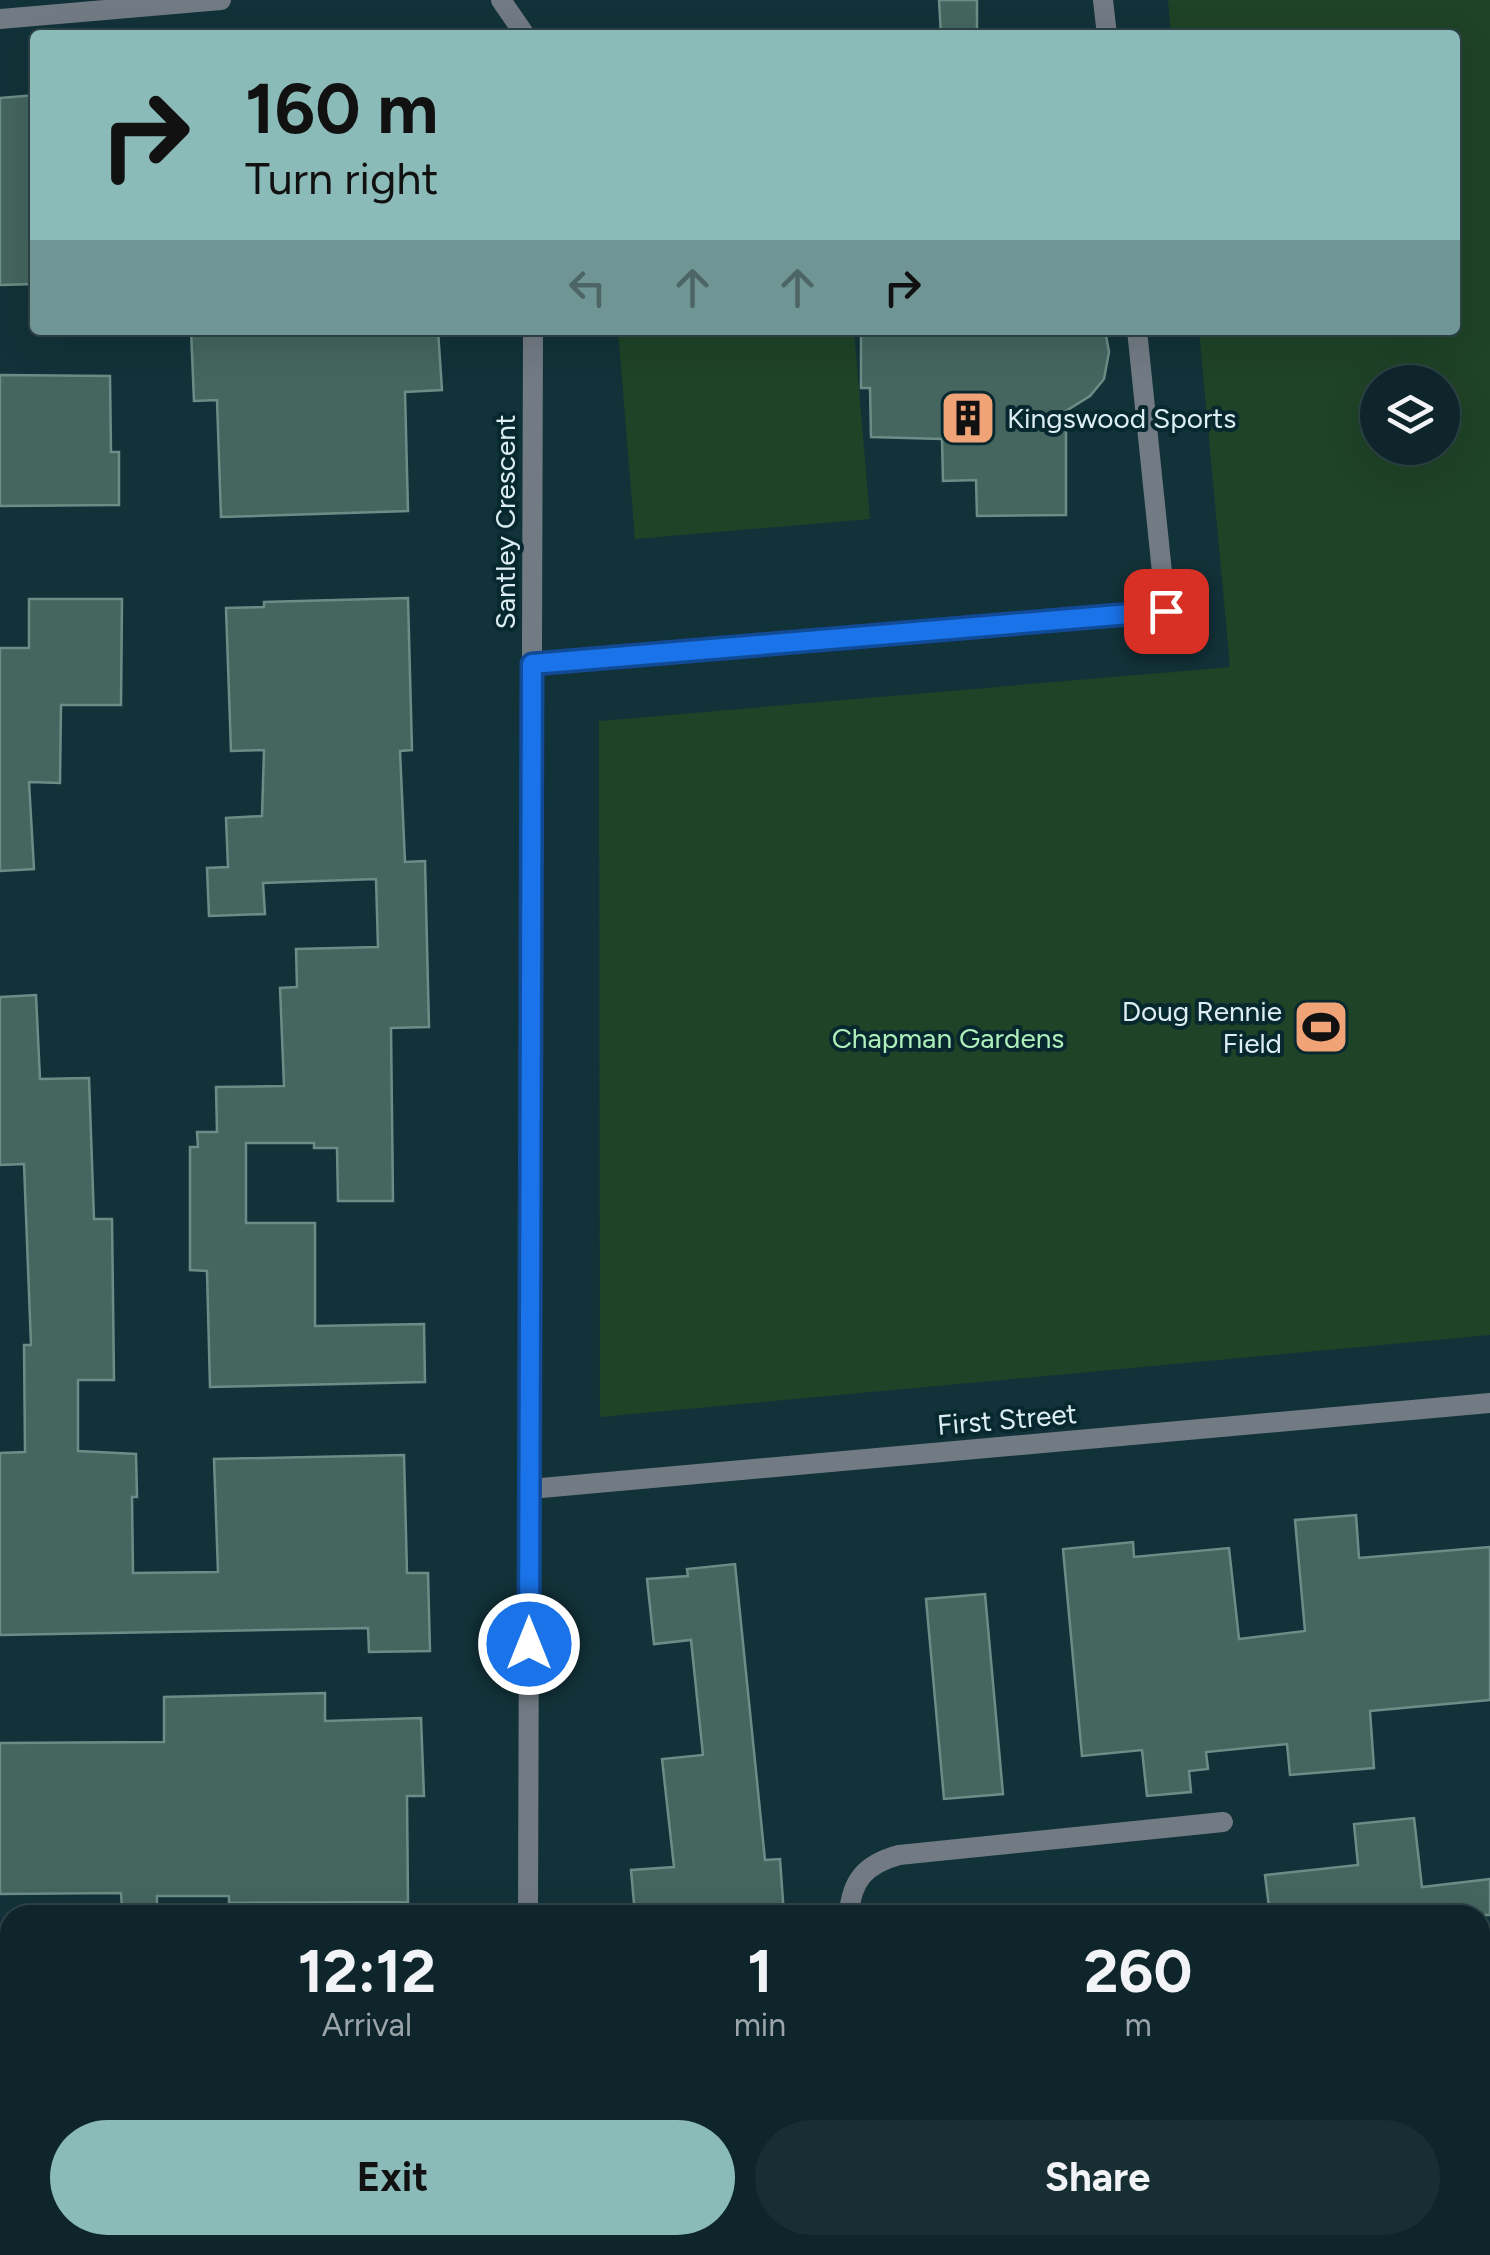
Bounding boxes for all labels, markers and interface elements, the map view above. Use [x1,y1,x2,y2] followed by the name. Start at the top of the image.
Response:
[245,66,438,151] text: 160 m
[80,70,210,200] icon: right
[245,151,438,205] text: Turn right
[560,260,615,315] icon: left
[665,260,720,315] icon: ahead
[770,260,825,315] icon: ahead
[875,260,930,315] icon: right
[1360,365,1460,465] map controls
[1360,365,1460,465] button: layers
[938,388,998,448] building icon: Kingswood Sports
[1007,401,1236,435] place label: Kingswood Sports
[488,414,522,630] street label: Santley Crescent
[1124,569,1209,654] pin
[1139,584,1194,639] icon: arrive
[1122,994,1282,1060] place label: Doug Rennie Field
[1291,997,1351,1057] sports icon: Doug Rennie Field
[832,1021,1064,1055] park label: Chapman Gardens
[936,1396,1078,1442] street label: First Street
[477,1592,581,1696] position arrow
[298,1935,436,2007] text: 12:12
[747,1935,773,2007] text: 1
[1084,1935,1192,2007] text: 260
[322,2006,412,2044] text: Arrival
[734,2006,786,2044] text: min
[1124,2006,1152,2044] text: m
[50,2120,735,2235] button: Exit
[755,2120,1440,2235] button: Share

